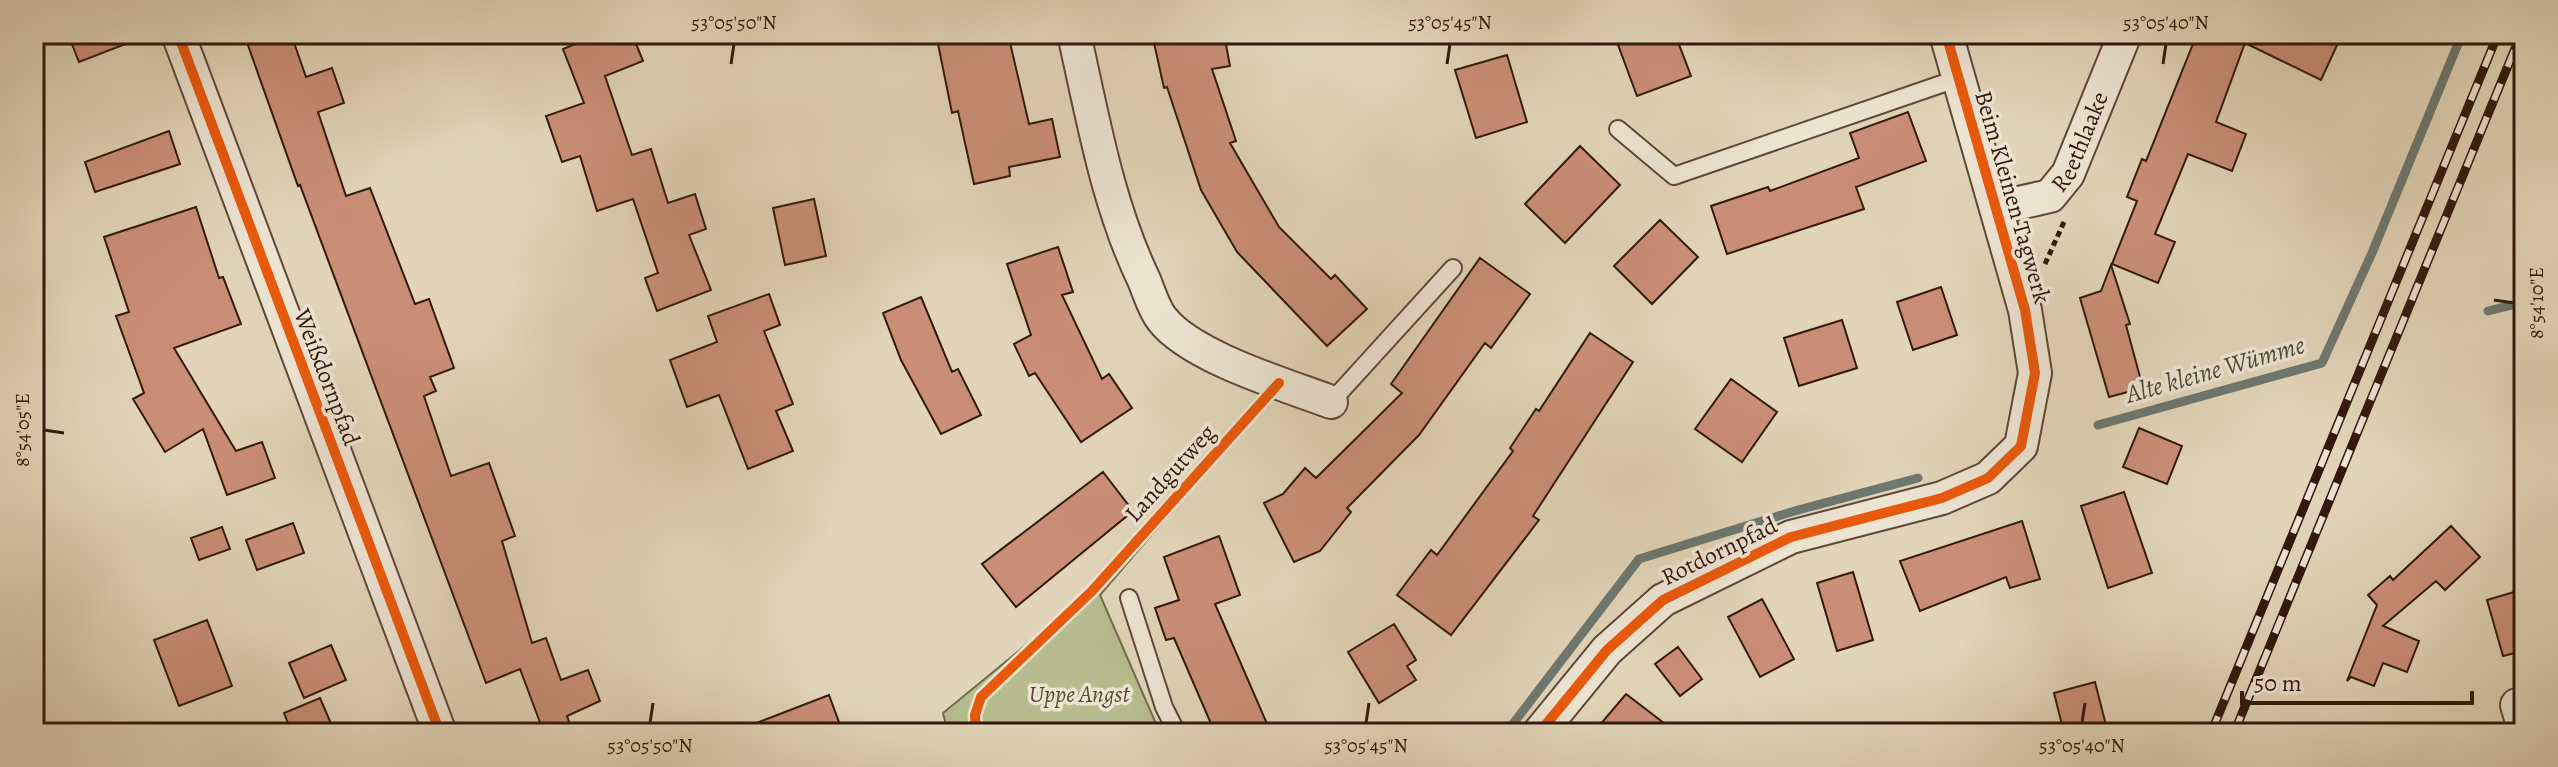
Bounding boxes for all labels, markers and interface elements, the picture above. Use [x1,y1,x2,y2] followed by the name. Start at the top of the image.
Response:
[691,9,777,36] text: 53°05'50"N
[1408,9,1492,36] text: 53°05'45"N
[2123,9,2209,36] text: 53°05'40"N
[1967,87,2059,307] street label: Beim Kleinen Tagwerk
[2044,87,2116,199] street label: Reethlaake
[2523,267,2550,339] text: 8°54'10"E
[286,303,368,450] street label: Weißdornpfad
[2120,327,2309,412] water label: Alte kleine Wümme
[9,393,36,467] text: 8°54'05"E
[1117,417,1223,529] street label: Landgutweg
[1656,509,1782,593] street label: Rotdornpfad
[2242,655,2472,705] scale bar
[2254,667,2302,699] text: 50 m
[1029,678,1130,710] park label: Uppe Angst
[607,732,693,759] text: 53°05'50"N
[1324,732,1408,759] text: 53°05'45"N
[2039,732,2125,759] text: 53°05'40"N

